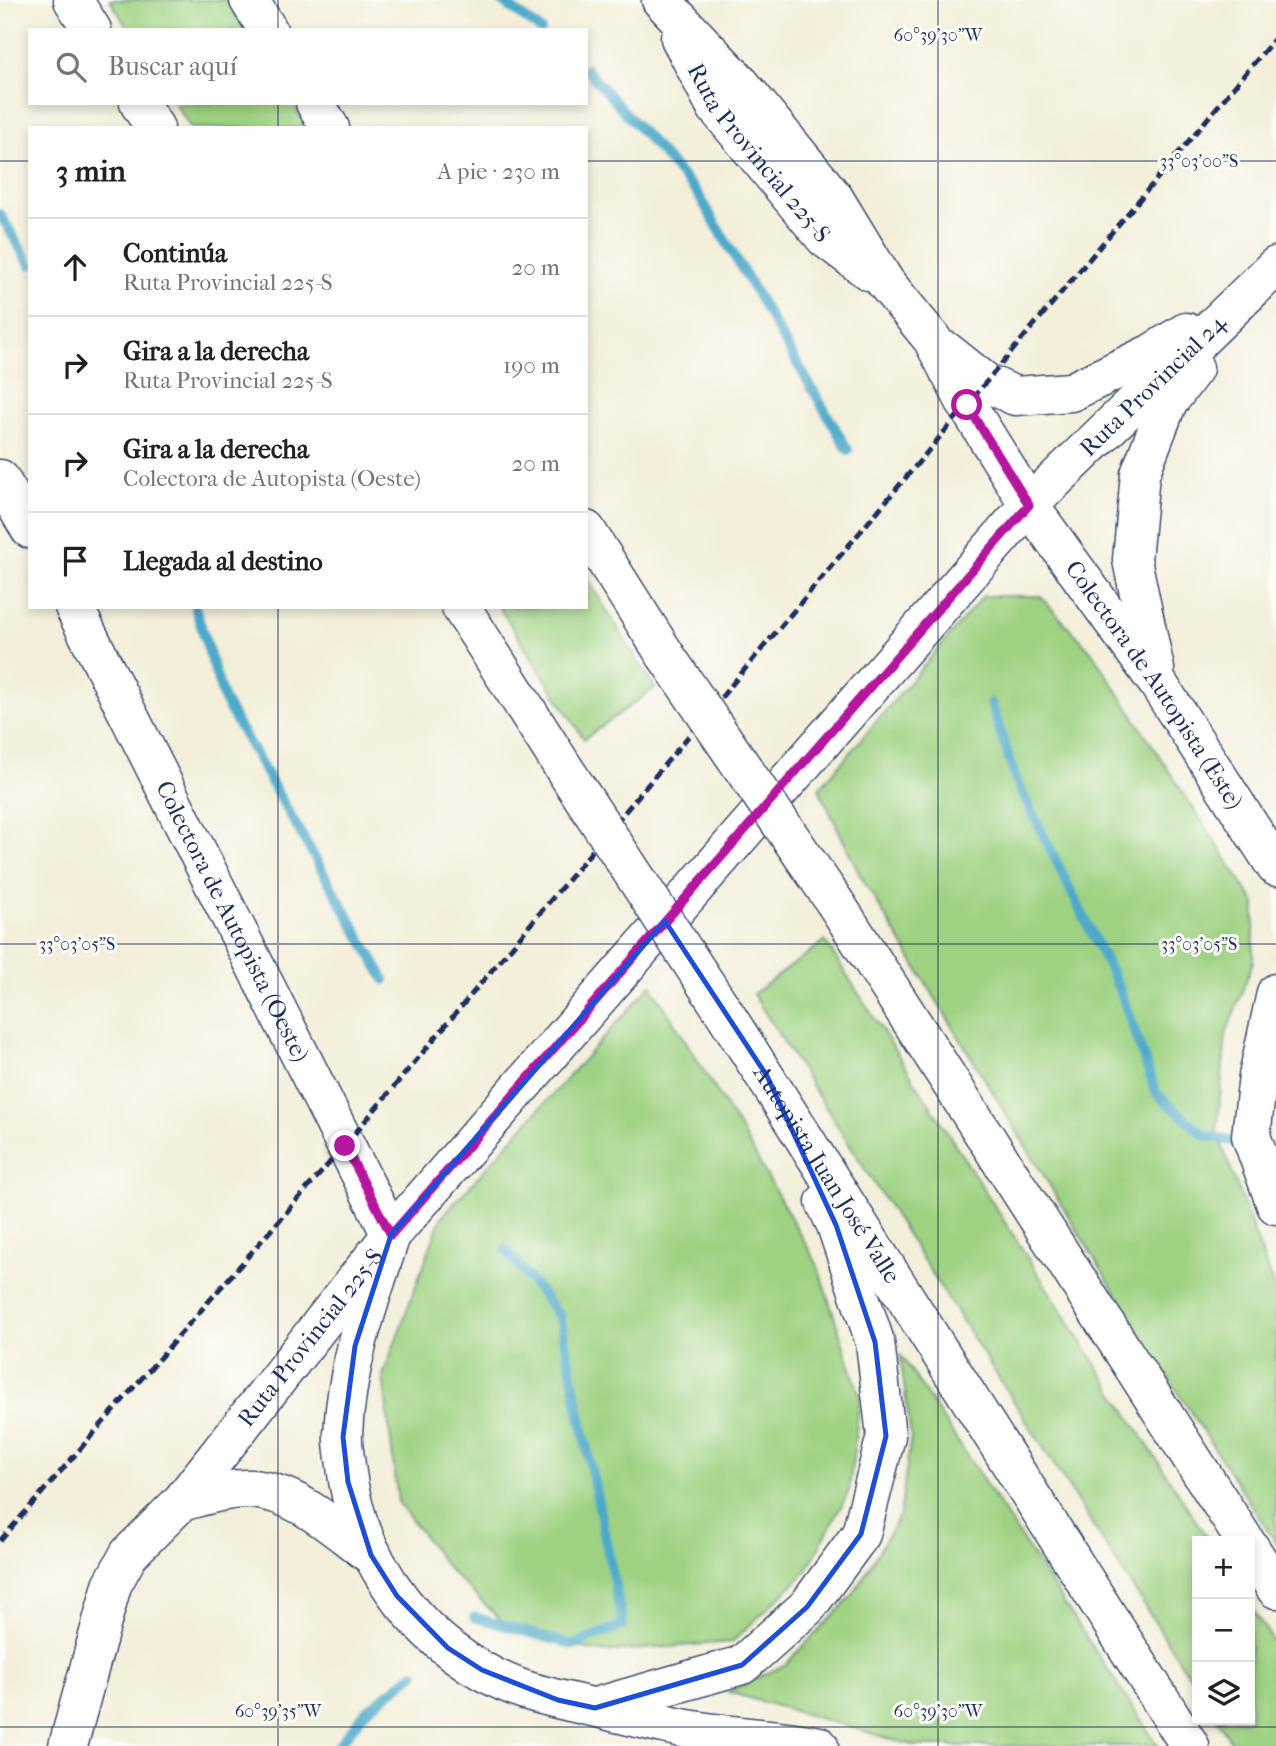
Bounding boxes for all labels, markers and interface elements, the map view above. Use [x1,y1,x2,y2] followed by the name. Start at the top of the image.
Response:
[894,25,984,46] text: 60°39'30"W
[28,28,588,105] search box
[52,48,90,86] icon: search
[108,51,237,82] text: Buscar aquí
[682,59,837,248] street label: Ruta Provincial 225-S
[1160,151,1238,172] text: 33°03'00"S
[56,154,126,189] text: 3 min
[437,158,560,185] text: A pie · 230 m
[123,238,227,269] text: Continúa
[56,248,94,286] icon: ahead
[511,254,560,281] text: 20 m
[123,269,333,296] text: Ruta Provincial 225-S
[1074,308,1232,462] street label: Ruta Provincial 24
[123,336,309,367] text: Gira a la derecha
[56,346,94,384] icon: right
[503,352,560,379] text: 190 m
[123,367,333,394] text: Ruta Provincial 225-S
[951,389,982,420] route start
[123,434,309,465] text: Gira a la derecha
[56,444,94,482] icon: right
[511,450,560,477] text: 20 m
[123,465,421,492] text: Colectora de Autopista (Oeste)
[56,542,94,580] icon: arrive
[123,546,323,577] text: Llegada al destino
[1060,555,1249,814] street label: Colectora de Autopista (Este)
[150,776,315,1066] street label: Colectora de Autopista (Oeste)
[39,934,115,955] text: 33°03'05"S
[1161,934,1237,955] text: 33°03'05"S
[747,1059,906,1288] street label: Autopista Juan José Valle
[329,1130,360,1161] route end
[232,1243,389,1432] street label: Ruta Provincial 225-S
[1192,1536,1255,1725] map controls
[1192,1536,1255,1599] button: +
[1192,1599,1255,1662] button: −
[1192,1662,1255,1725] button: layers
[235,1701,323,1722] text: 60°39'35"W
[894,1701,984,1722] text: 60°39'30"W

